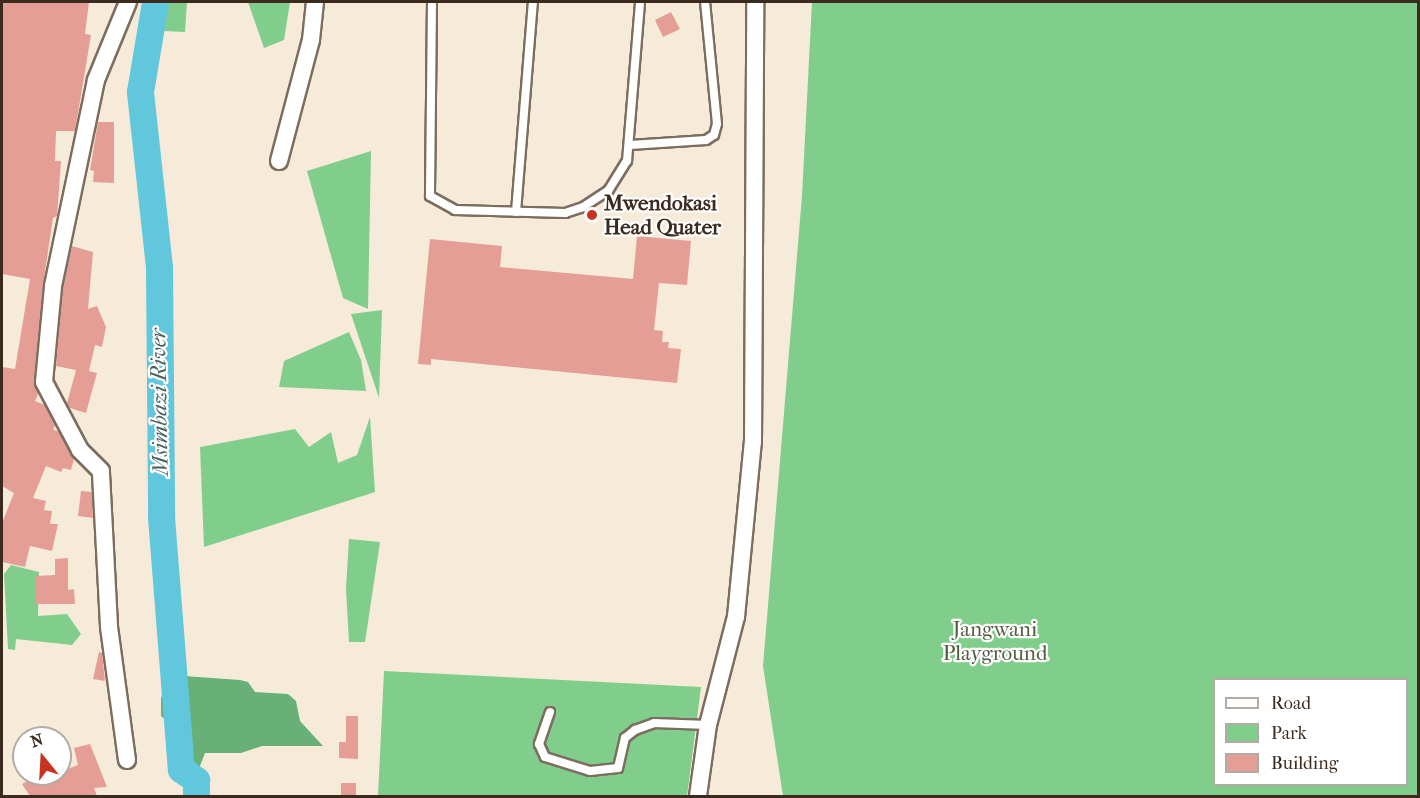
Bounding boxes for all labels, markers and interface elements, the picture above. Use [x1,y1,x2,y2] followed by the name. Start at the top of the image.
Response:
[604,190,721,240] place label: Mwendokasi Head Quater
[585,208,599,222] marker: Mwendokasi Head Quater
[146,328,174,476] water label: Msimbazi River
[943,616,1047,666] park label: Jangwani Playground
[1213,678,1408,786] legend
[1271,693,1311,714] text: Road
[1271,723,1307,744] text: Park
[12,726,72,786] north arrow
[28,729,46,751] text: N
[1271,753,1338,774] text: Building

